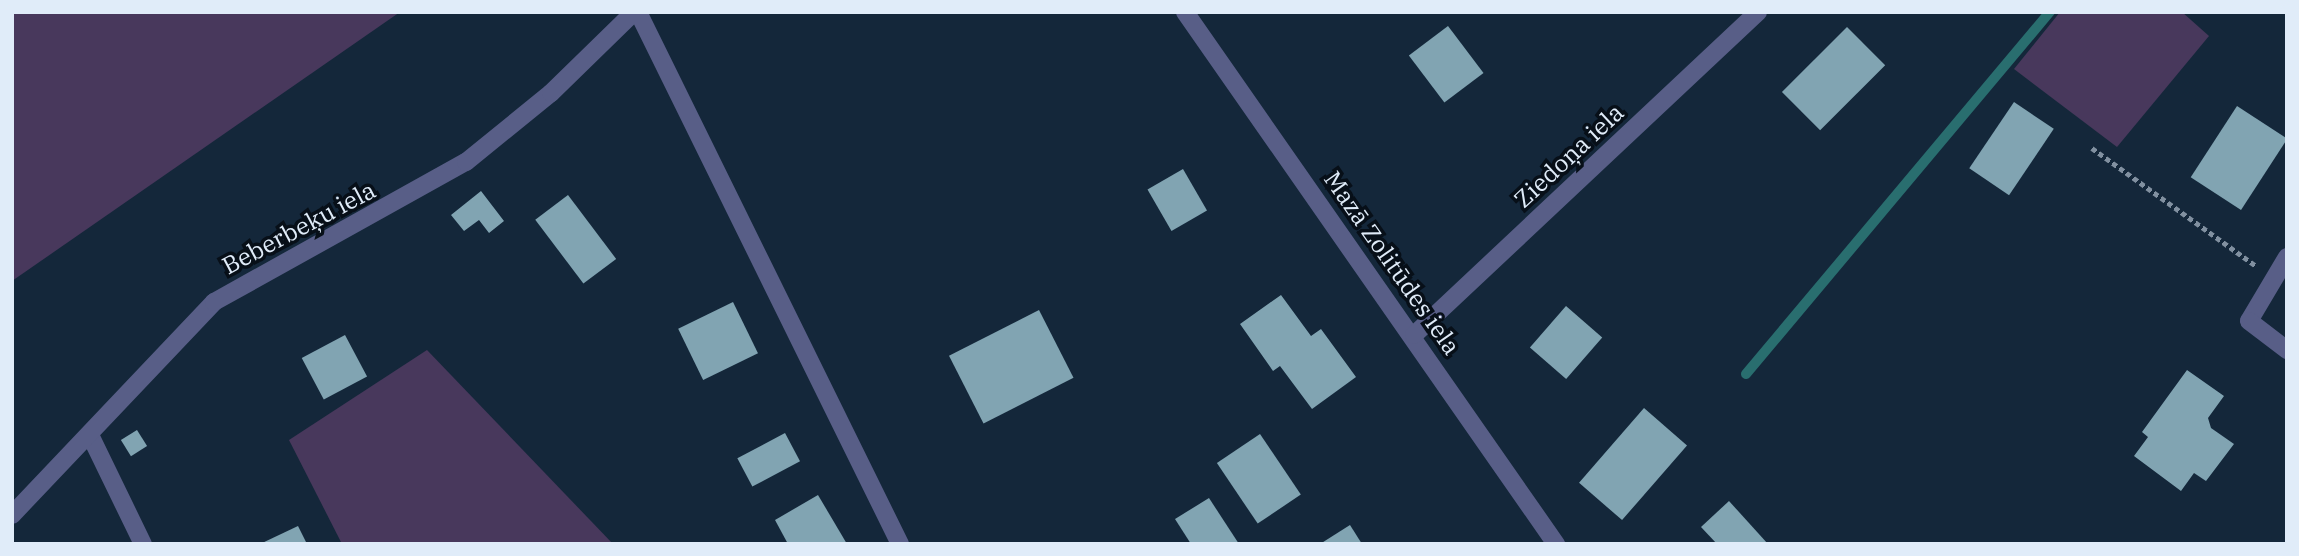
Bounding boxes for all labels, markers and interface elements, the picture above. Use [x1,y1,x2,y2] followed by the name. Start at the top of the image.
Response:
[1508,98,1630,214] street label: Ziedoņa iela
[1318,166,1466,360] street label: Mazā Zolitūdes iela
[217,176,381,280] street label: Beberbeķu iela

